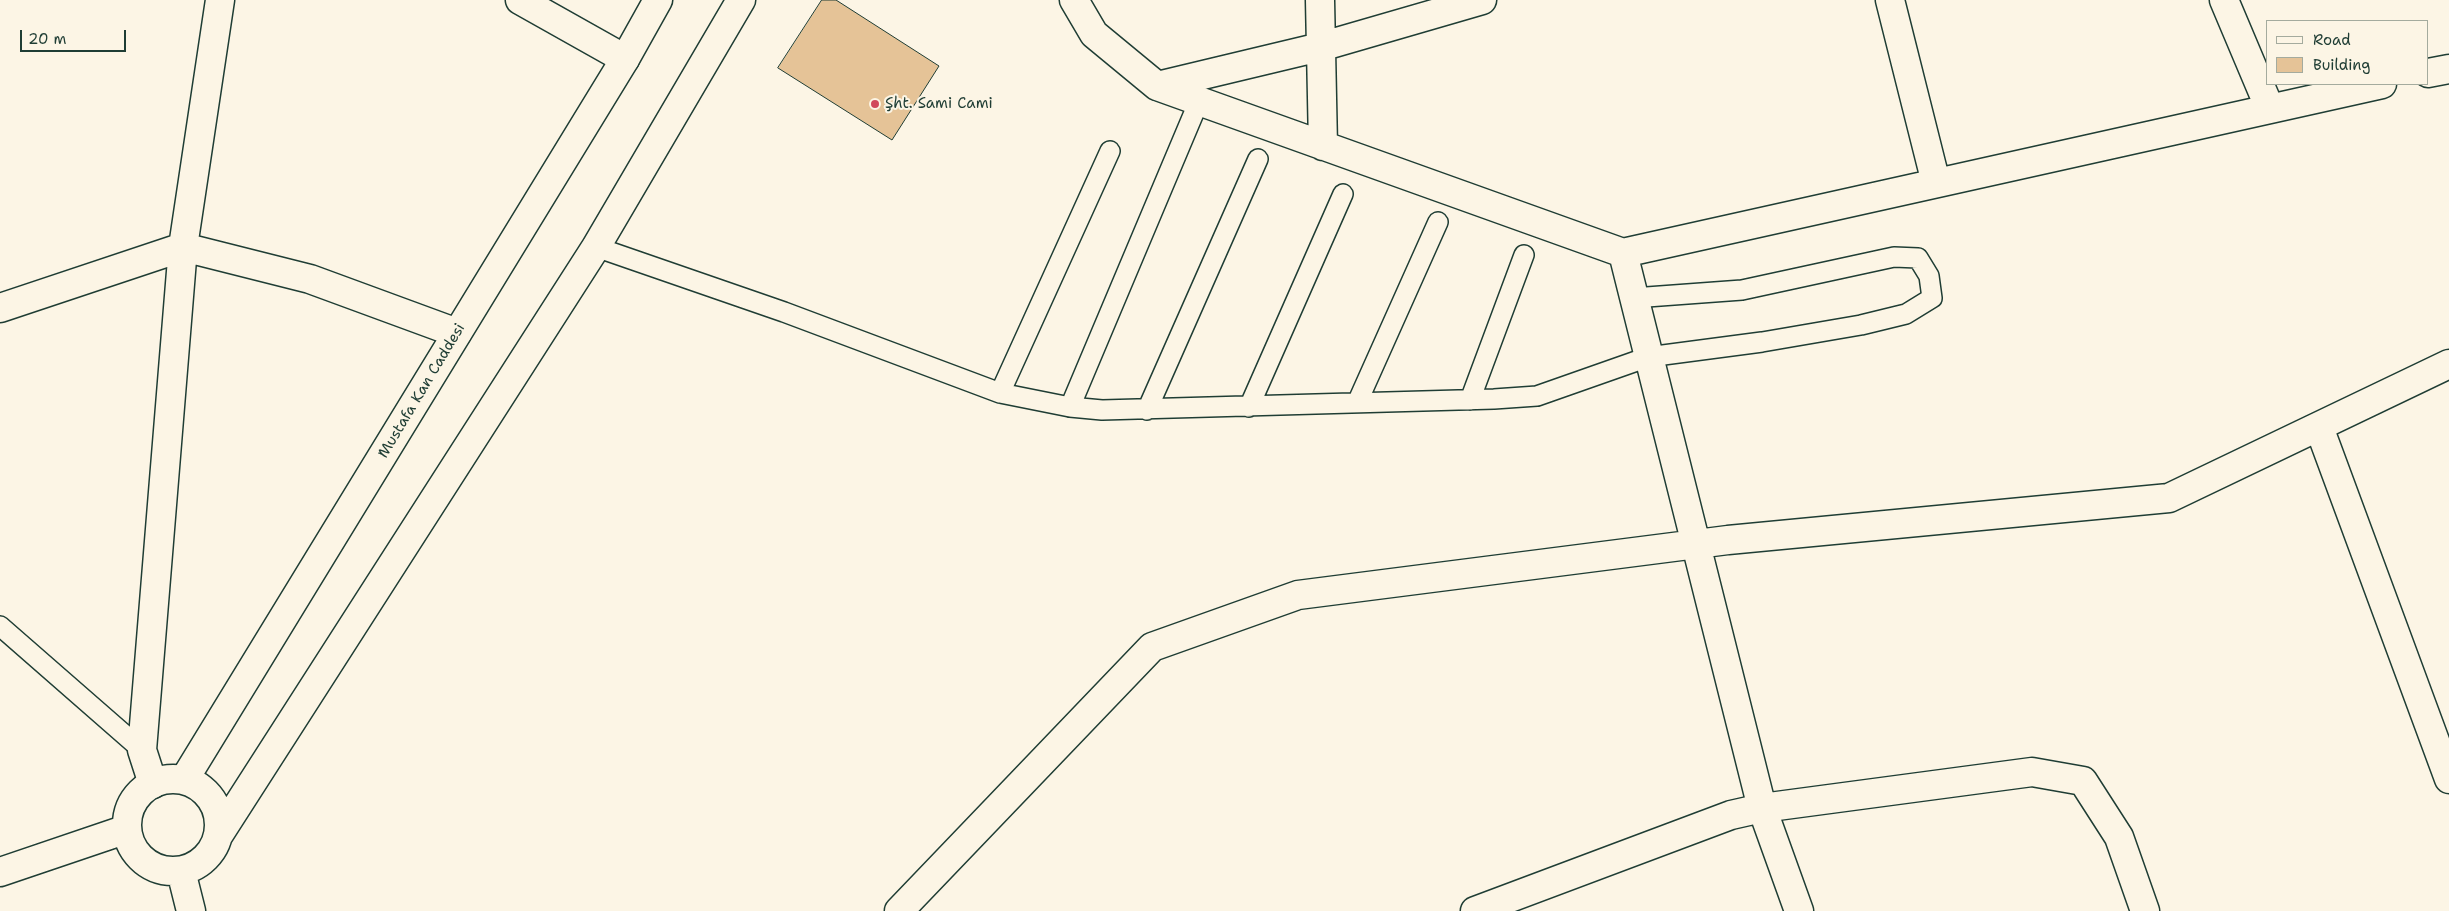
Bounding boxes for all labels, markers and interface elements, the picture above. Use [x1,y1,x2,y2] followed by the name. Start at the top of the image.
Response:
[22,20,129,52] scale bar
[2266,20,2429,85] legend
[28,29,67,49] text: 20 m
[2313,30,2351,50] text: Road
[2313,55,2370,75] text: Building
[885,95,993,113] place label: Şht. Sami Cami
[869,98,881,110] marker: Şht. Sami Cami
[375,320,469,462] street label: Mustafa Kan Caddesi

